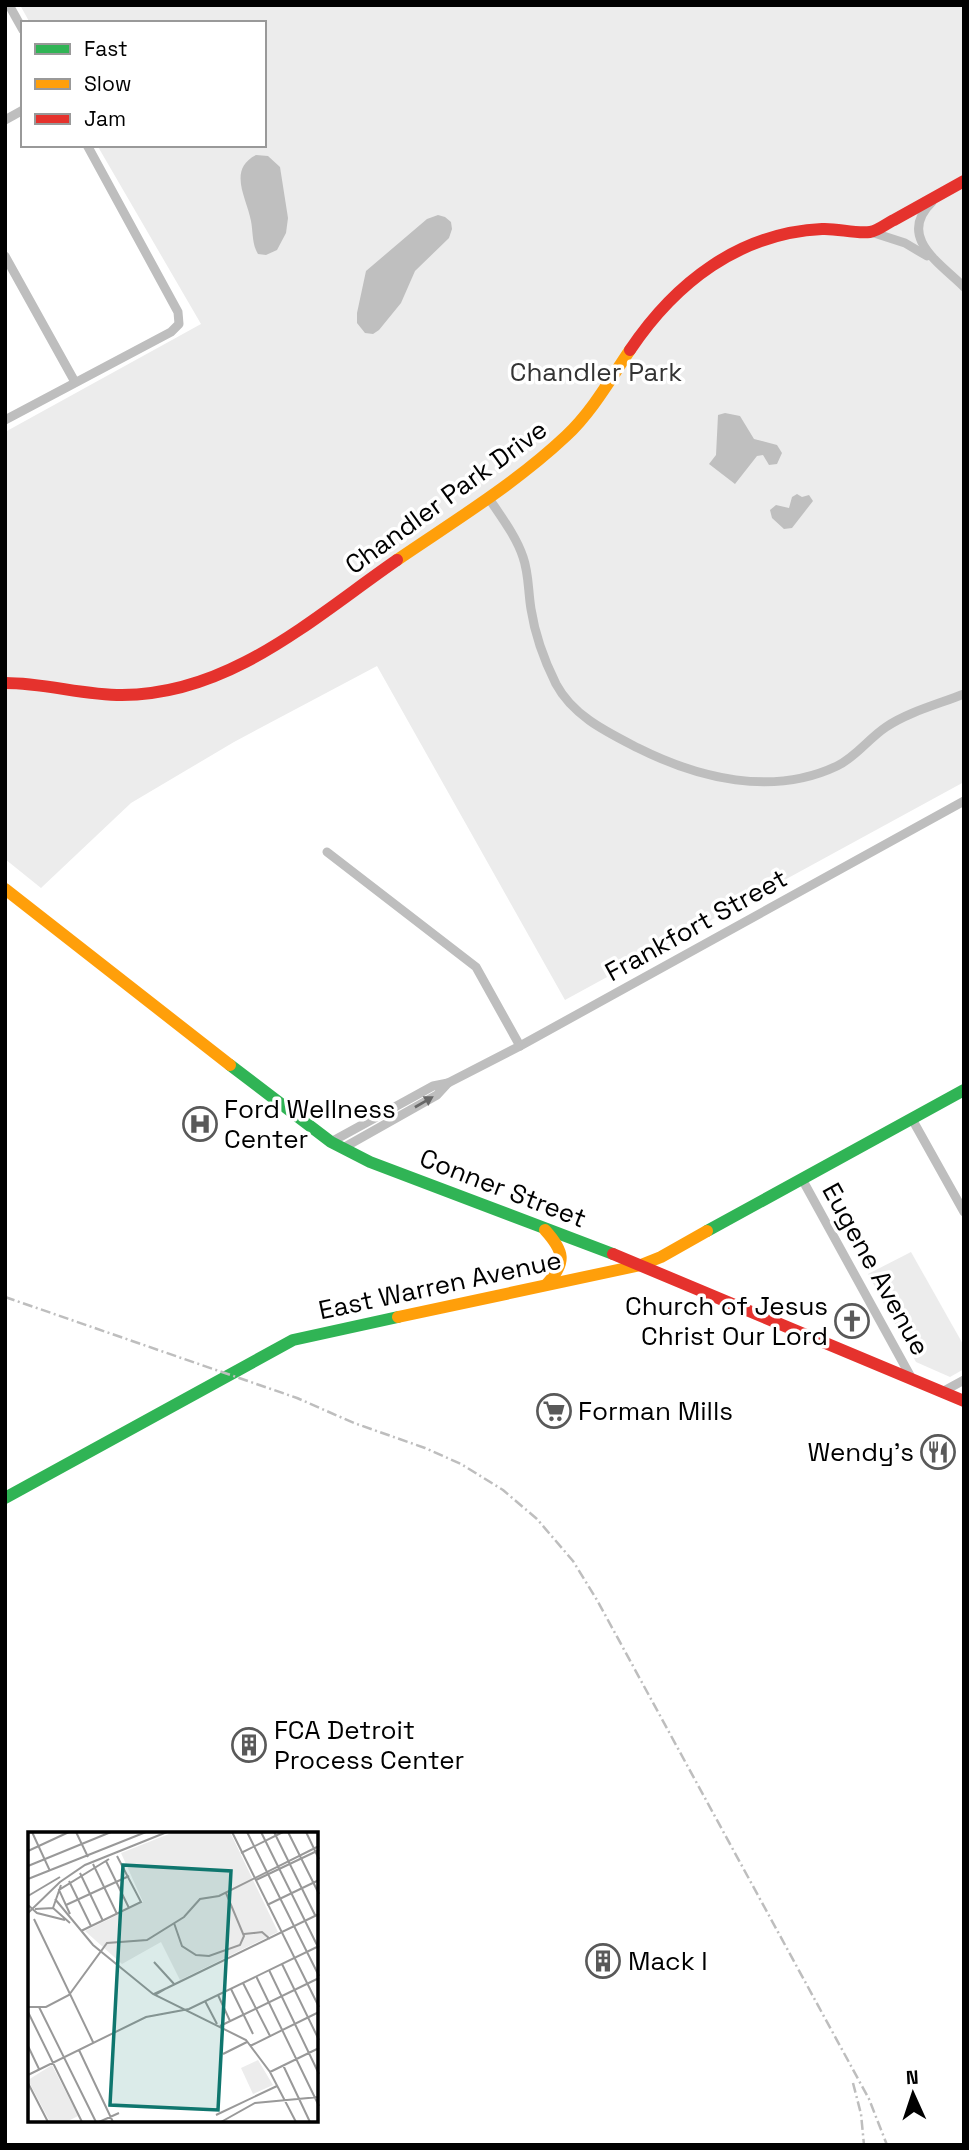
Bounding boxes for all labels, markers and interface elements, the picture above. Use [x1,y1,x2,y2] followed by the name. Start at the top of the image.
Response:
[21,21,266,147] legend
[84,35,128,62] text: Fast
[84,70,132,97] text: Slow
[84,105,126,132] text: Jam
[510,355,682,389] park label: Chandler Park
[338,412,554,582] street label: Chandler Park Drive
[599,861,793,989] street label: Frankfort Street
[224,1092,396,1156] place label: Ford Wellness Center
[414,1096,433,1108] one-way arrow
[181,1105,219,1143] hospital icon: Ford Wellness Center
[415,1141,591,1235] street label: Conner Street
[815,1177,937,1361] street label: Eugene Avenue
[315,1243,565,1327] street label: East Warren Avenue
[625,1289,828,1353] place label: Church of Jesus Christ Our Lord
[833,1302,871,1340] church icon: Church of Jesus Christ Our Lord
[535,1392,573,1430] supermarket icon: Forman Mills
[578,1394,733,1428] place label: Forman Mills
[919,1433,957,1471] restaurant icon: Wendy's
[807,1435,914,1469] place label: Wendy's
[274,1713,464,1777] place label: FCA Detroit Process Center
[230,1726,268,1764] building icon: FCA Detroit Process Center
[28,1832,318,2122] inset map
[584,1942,622,1980] building icon: Mack I
[628,1944,708,1978] place label: Mack I
[878,2059,948,2129] north arrow
[905,2065,919,2090] text: N

